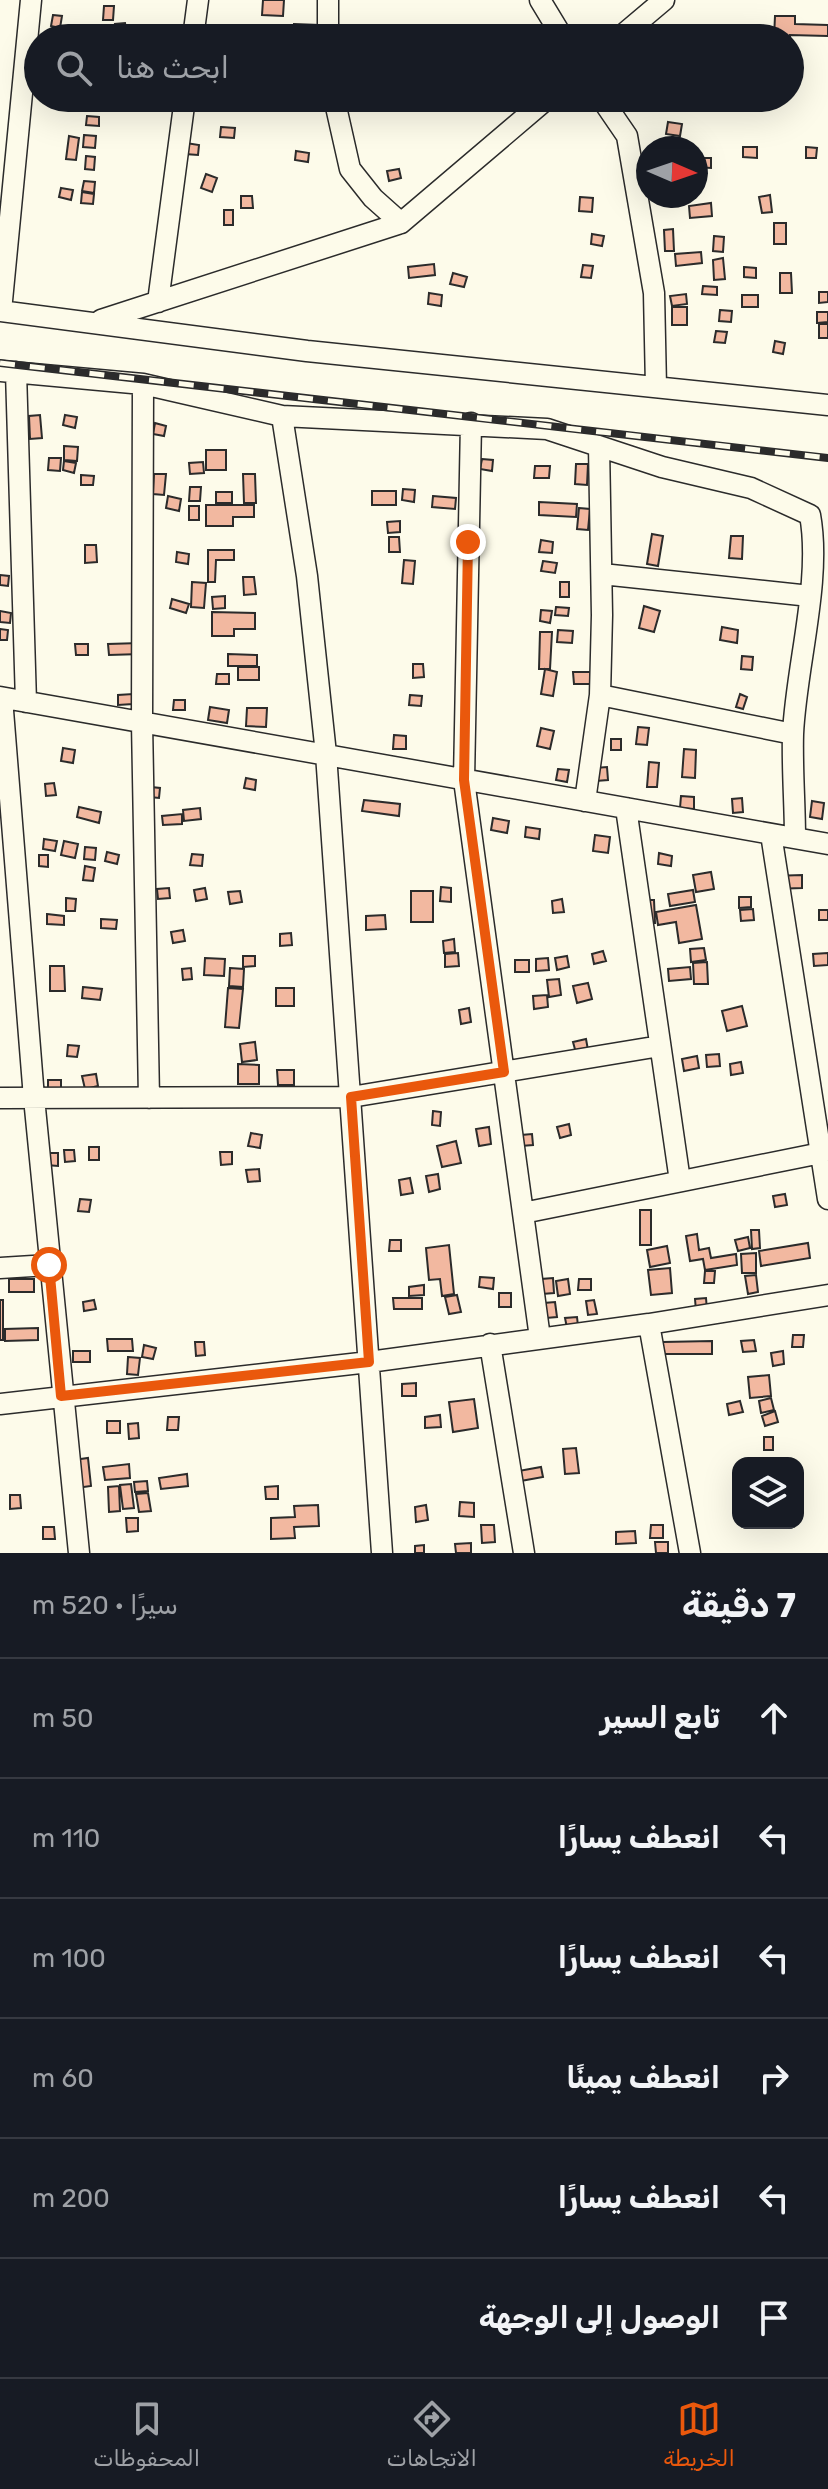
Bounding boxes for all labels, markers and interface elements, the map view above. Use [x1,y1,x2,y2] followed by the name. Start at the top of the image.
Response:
[24,24,804,112] search box
[52,46,96,90] icon: search
[116,50,229,86] text: ابحث هنا
[636,136,708,208] north arrow
[450,524,486,560] route end
[31,1247,67,1283] route start
[732,1457,804,1529] map controls
[732,1457,804,1529] button: layers
[682,1585,796,1626] text: 7 دقيقة
[32,1590,178,1621] text: سيرًا · 520 m
[752,1696,796,1740] icon: ahead
[600,1700,720,1736] text: تابع السير
[32,1703,93,1734] text: 50 m
[752,1816,796,1860] icon: left
[558,1820,720,1856] text: انعطف يسارًا
[32,1823,100,1854] text: 110 m
[752,1936,796,1980] icon: left
[558,1940,720,1976] text: انعطف يسارًا
[32,1943,106,1974] text: 100 m
[752,2056,796,2100] icon: right
[566,2060,720,2096] text: انعطف يمينًا
[32,2063,94,2094] text: 60 m
[752,2176,796,2220] icon: left
[558,2180,720,2216] text: انعطف يسارًا
[32,2183,110,2214] text: 200 m
[752,2296,796,2340] icon: arrive
[479,2300,720,2336] text: الوصول إلى الوجهة
[93,2397,200,2472] tab: المحفوظات
[387,2397,477,2472] tab: الاتجاهات
[663,2397,735,2472] tab: الخريطة

